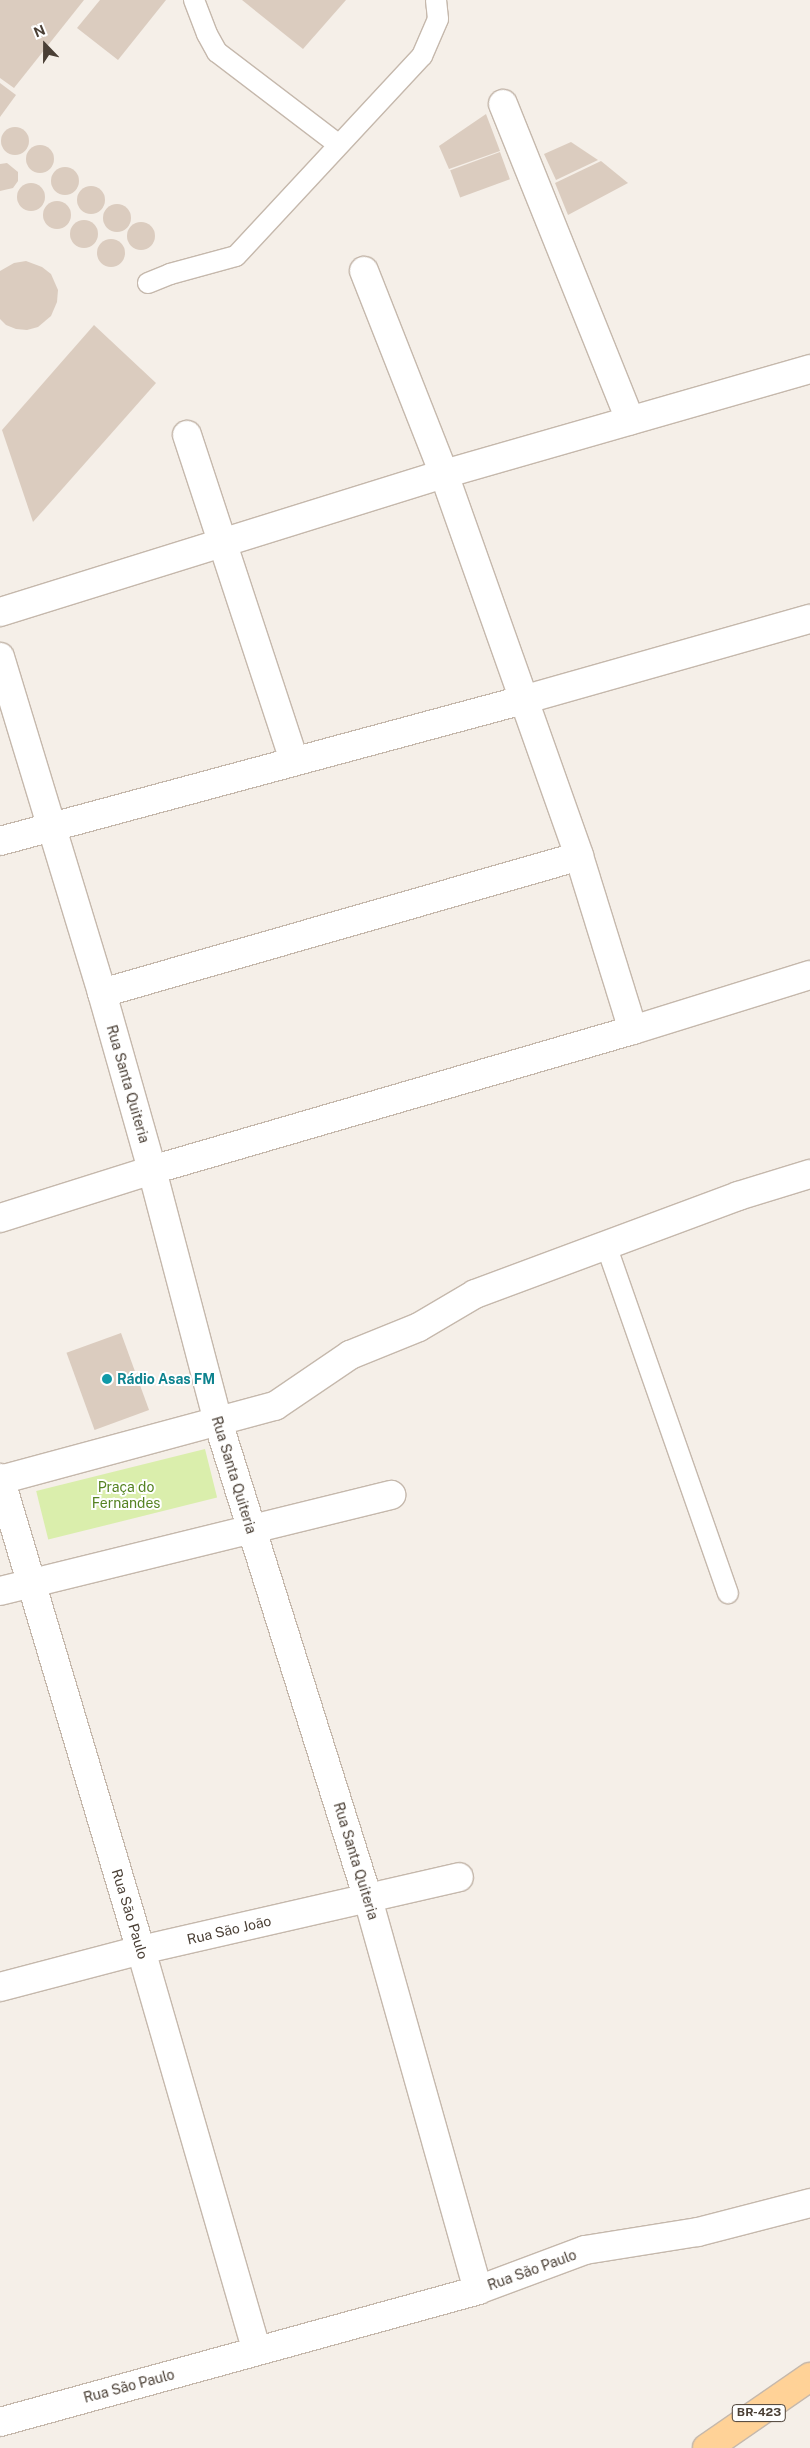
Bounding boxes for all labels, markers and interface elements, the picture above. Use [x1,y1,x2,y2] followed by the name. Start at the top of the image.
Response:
[20,20,70,70] north arrow
[31,22,47,41] text: N
[103,1023,153,1145] street label: Rua Santa Quiteria
[117,1371,215,1387] place label: Rádio Asas FM
[101,1373,113,1385] marker: Rádio Asas FM
[208,1414,260,1536] street label: Rua Santa Quiteria
[92,1479,160,1511] park label: Praça do Fernandes
[330,1800,382,1922] street label: Rua Santa Quiteria
[108,1867,152,1961] street label: Rua São Paulo
[185,1912,273,1948] street label: Rua São João
[485,2246,579,2294] street label: Rua São Paulo
[82,2366,176,2406] street label: Rua São Paulo
[732,2404,786,2422] road number: BR-423

